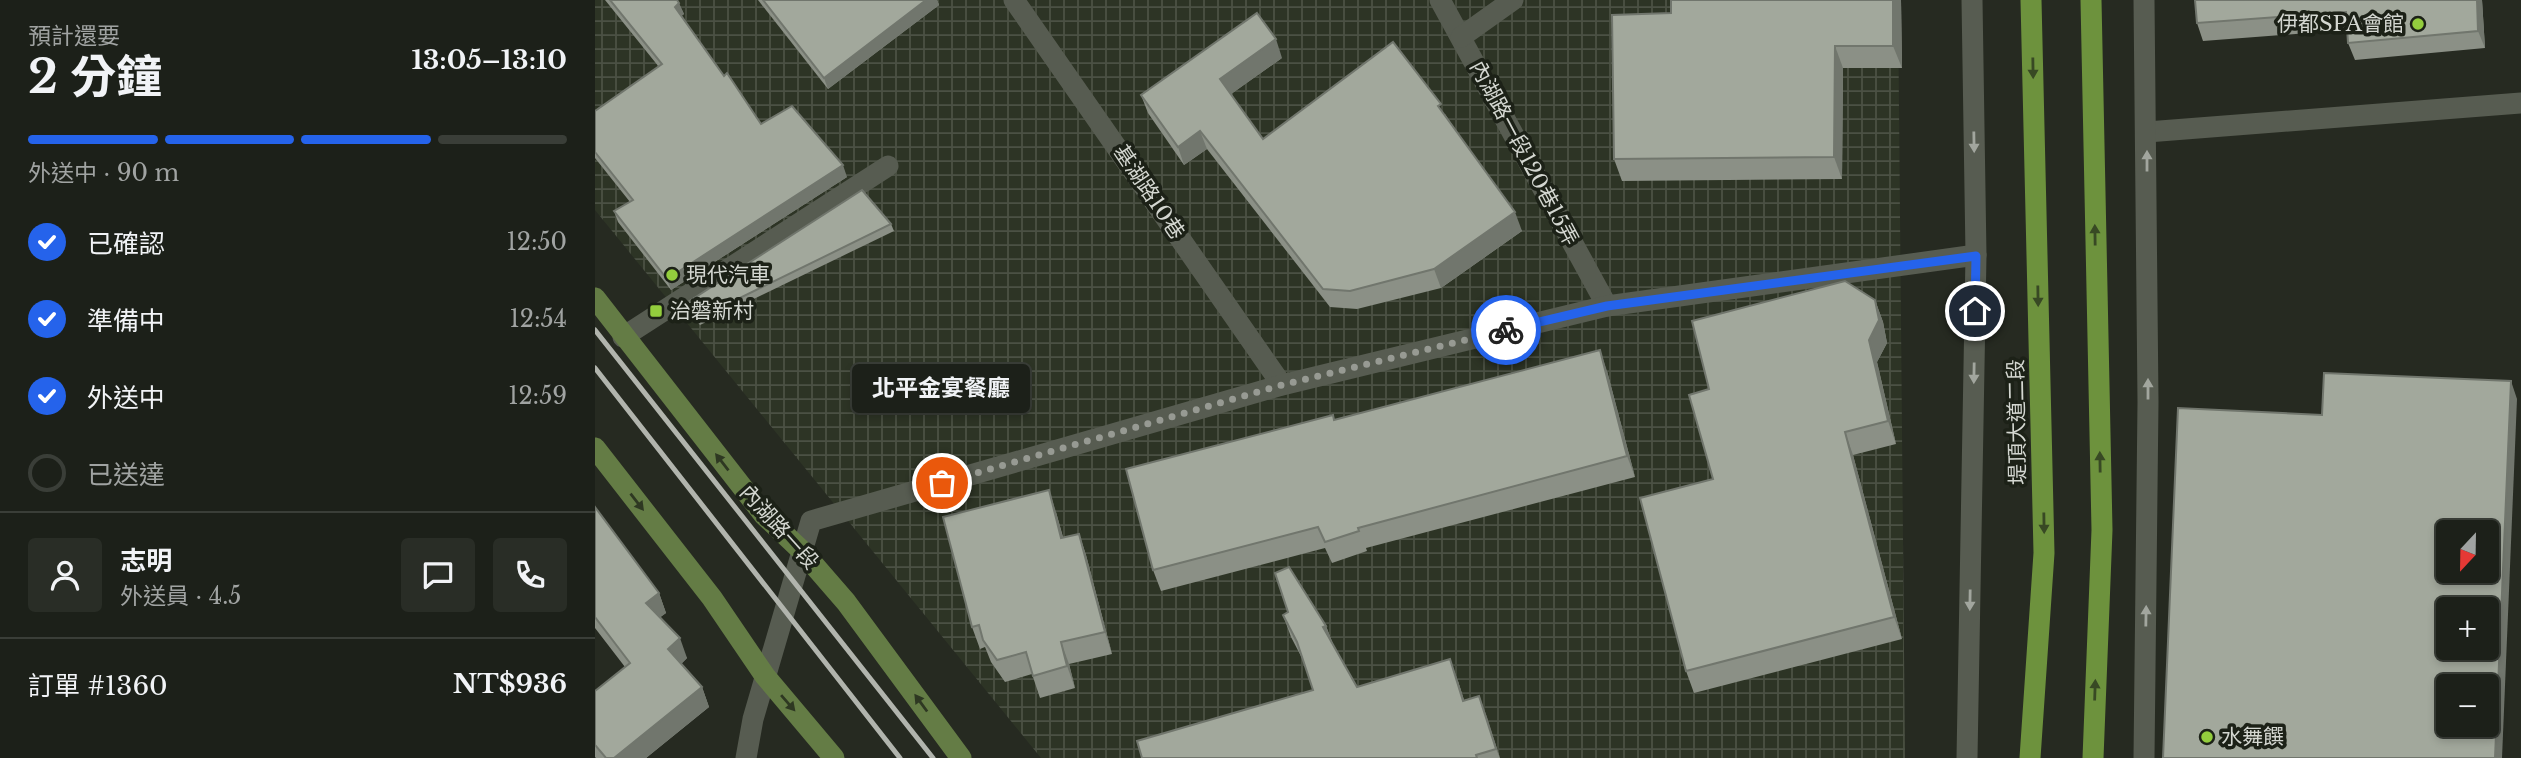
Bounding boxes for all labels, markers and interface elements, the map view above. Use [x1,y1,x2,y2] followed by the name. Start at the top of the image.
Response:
[2277,11,2404,37] place label: 伊都SPA會館
[2410,16,2426,32] marker: 伊都SPA會館
[28,22,120,50] text: 預計還要
[411,44,567,76] text: 13:05–13:10
[28,48,162,105] text: 2 分鐘
[1464,56,1584,250] street label: 內湖路一段120巷15弄
[2027,57,2039,79] one-way arrow
[1969,131,1980,153] one-way arrow
[1108,140,1190,244] street label: 基湖路10巷
[2141,150,2153,172] one-way arrow
[28,159,179,187] text: 外送中 · 90 m
[28,223,66,261] icon: check
[2089,224,2101,246] one-way arrow
[87,228,165,260] text: 已確認
[507,228,567,256] text: 12:50
[686,262,770,288] place label: 現代汽車
[664,267,680,283] marker: 現代汽車
[1945,281,2005,341] pin
[2033,285,2044,307] one-way arrow
[1956,292,1994,330] icon: home
[1471,295,1541,365] courier
[670,298,754,324] place label: 治磐新村
[28,300,66,338] icon: check
[648,303,664,319] marker: 治磐新村
[87,305,165,337] text: 準備中
[510,305,567,333] text: 12:54
[1487,311,1525,349] icon: bike
[2003,359,2031,485] street label: 堤頂大道二段
[1968,362,1980,384] one-way arrow
[853,364,1031,413] callout: 北平金宴餐廳
[872,374,1010,402] text: 北平金宴餐廳
[28,377,66,415] icon: check
[2142,378,2154,400] one-way arrow
[87,382,165,414] text: 外送中
[508,382,567,410] text: 12:59
[2094,451,2106,473] one-way arrow
[912,453,972,513] pin
[714,454,729,472] one-way arrow
[87,459,165,491] text: 已送達
[923,464,961,502] icon: bag
[734,479,824,575] street label: 內湖路一段
[629,493,644,510] one-way arrow
[2038,512,2049,534] one-way arrow
[2436,520,2499,583] north arrow
[2436,520,2499,737] map controls
[28,538,102,612] button: person
[401,538,475,612] button: chat
[493,538,567,612] button: phone
[120,545,172,577] text: 志明
[120,582,241,610] text: 外送員 · 4.5
[1964,589,1976,611] one-way arrow
[2436,597,2499,660] button: +
[2140,605,2152,627] one-way arrow
[453,668,567,700] text: NT$936
[28,670,168,702] text: 訂單 #1360
[2436,674,2499,737] button: −
[2090,679,2101,701] one-way arrow
[780,694,796,712] one-way arrow
[914,694,928,712] one-way arrow
[2221,724,2284,750] place label: 水舞饌
[2199,729,2215,745] marker: 水舞饌

